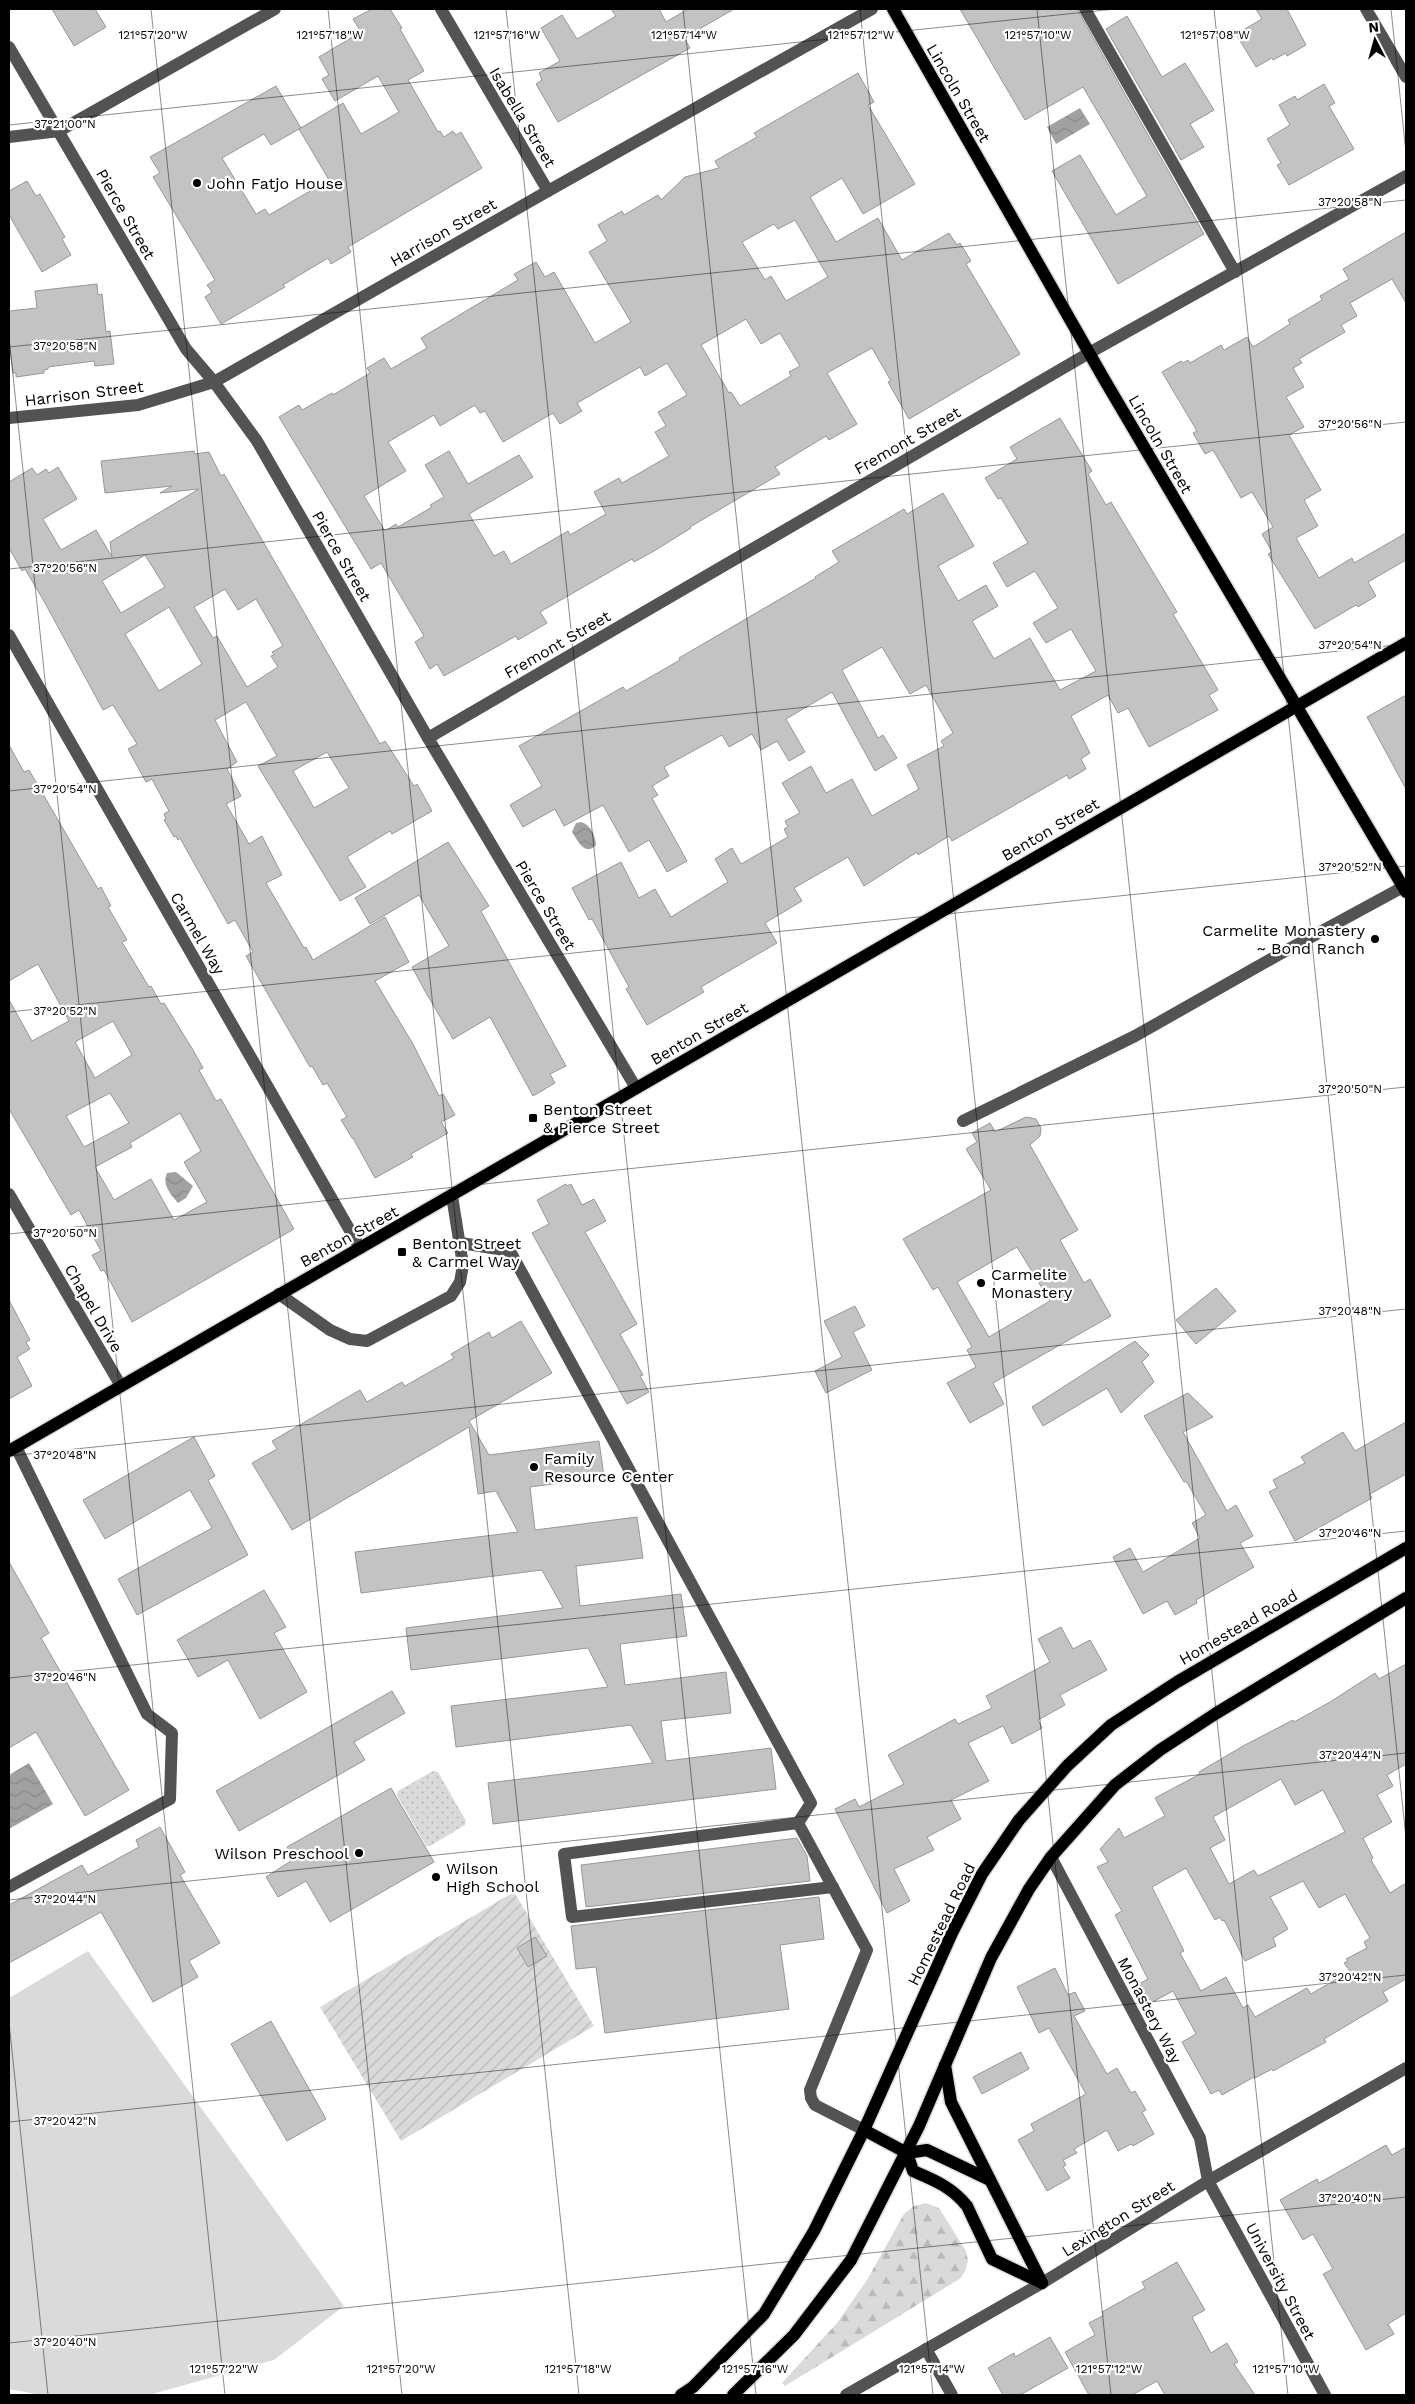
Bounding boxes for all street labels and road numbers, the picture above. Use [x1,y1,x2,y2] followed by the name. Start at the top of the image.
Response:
[923,41,995,146] street label: Lincoln Street
[485,64,560,171] street label: Isabella Street
[92,166,159,263] street label: Pierce Street
[387,194,500,271] street label: Harrison Street
[24,377,145,410] street label: Harrison Street
[1125,392,1197,497] street label: Lincoln Street
[851,402,964,479] street label: Fremont Street
[308,508,375,605] street label: Pierce Street
[501,606,614,683] street label: Fremont Street
[998,794,1103,865] street label: Benton Street
[511,857,580,954] street label: Pierce Street
[166,889,229,978] street label: Carmel Way
[647,998,752,1069] street label: Benton Street
[297,1201,402,1271] street label: Benton Street
[61,1261,126,1356] street label: Chapel Drive
[1176,1586,1301,1669] street label: Homestead Road
[904,1860,979,1988] street label: Homestead Road
[1114,1954,1186,2067] street label: Monastery Way
[1058,2176,1178,2261] street label: Lexington Street
[1242,2219,1320,2343] street label: University Street

